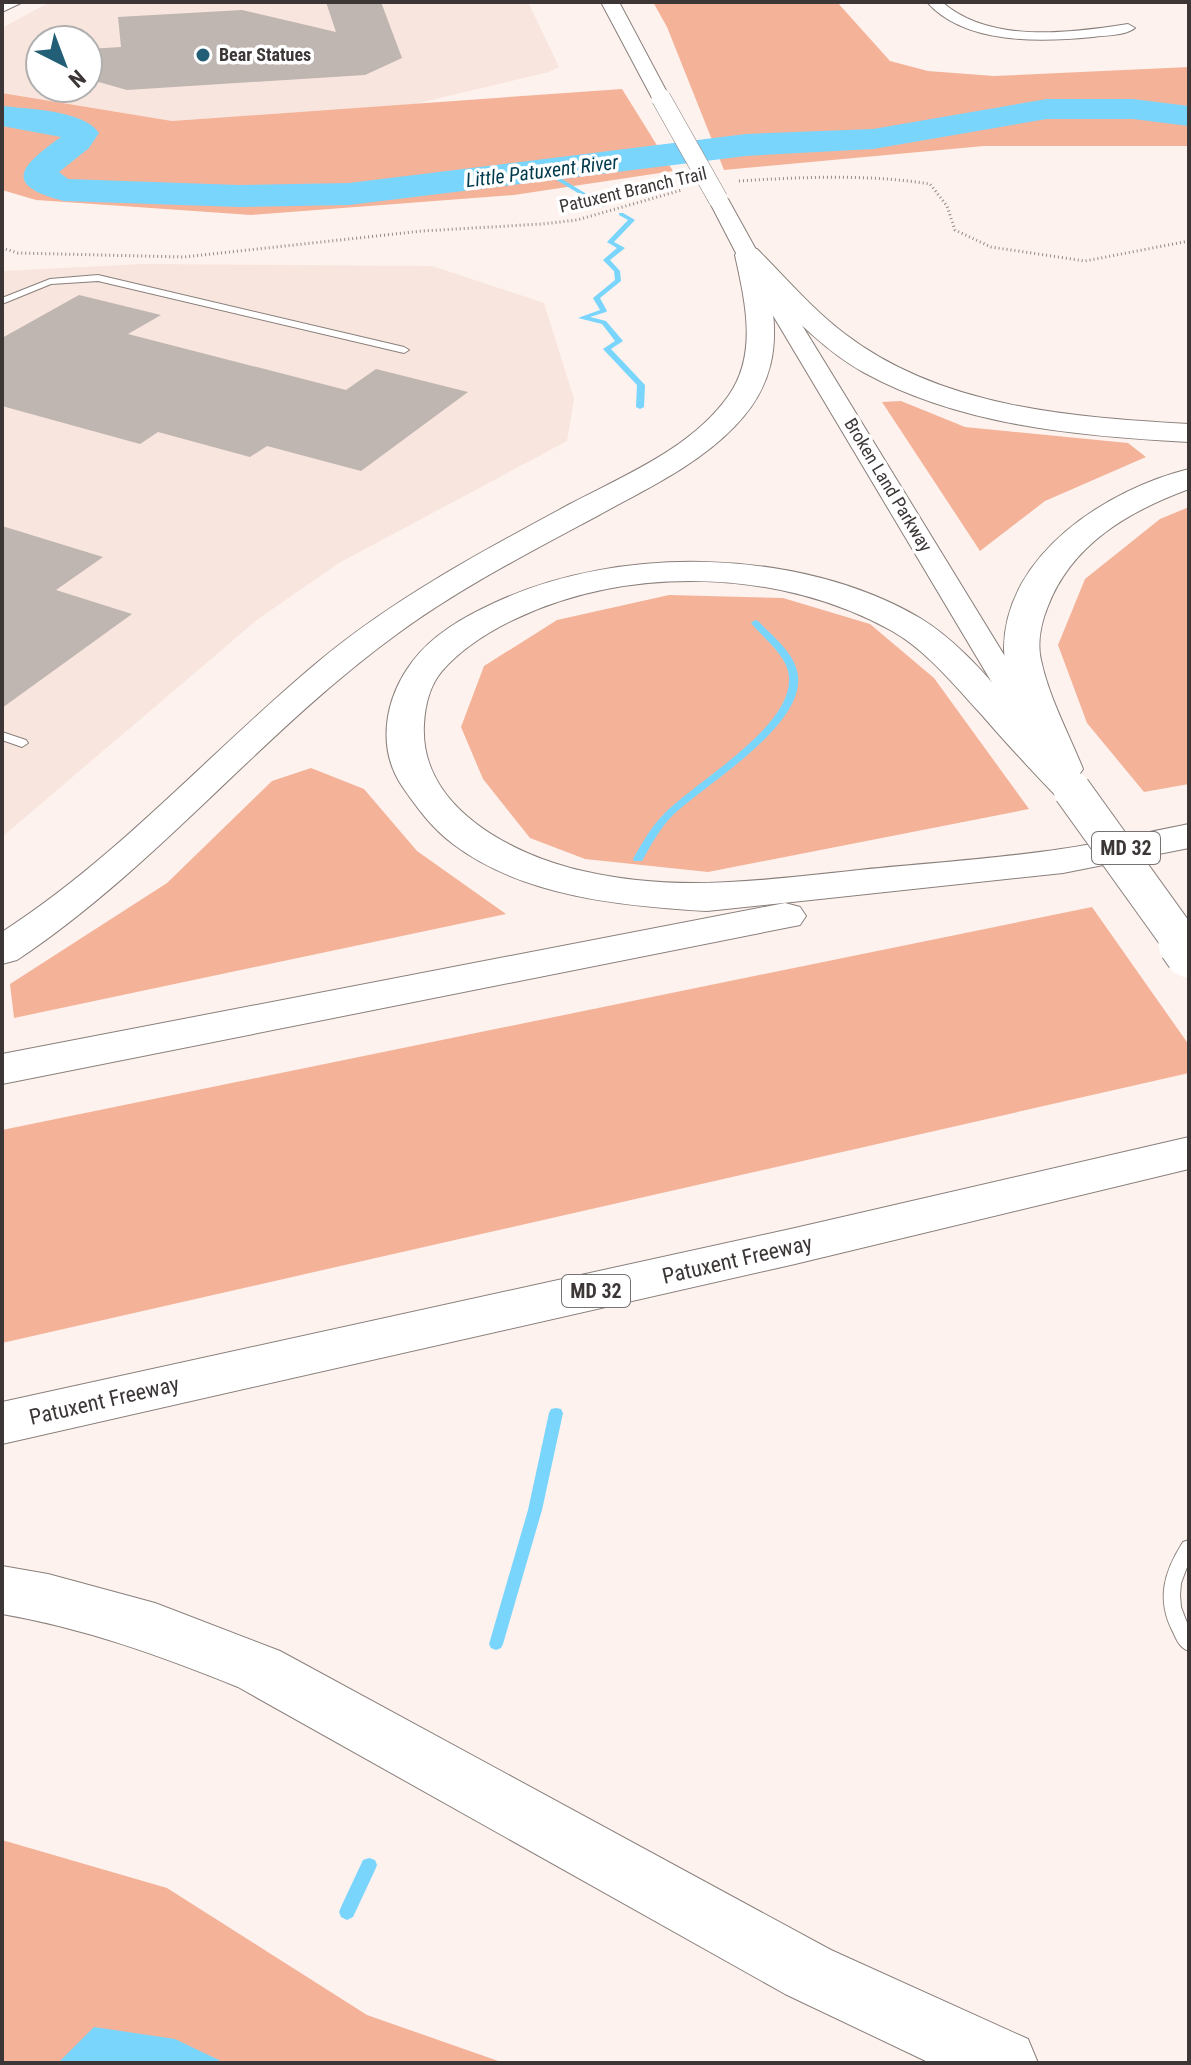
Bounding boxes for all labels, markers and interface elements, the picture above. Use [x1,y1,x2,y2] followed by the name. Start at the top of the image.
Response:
[24,24,104,104] north arrow
[219,44,311,65] place label: Bear Statues
[194,46,212,64] marker: Bear Statues
[64,65,90,92] text: N
[464,150,621,192] water label: Little Patuxent River
[557,162,709,217] street label: Patuxent Branch Trail
[840,414,937,556] street label: Broken Land Parkway
[1092,832,1160,864] road number: MD 32
[660,1230,814,1289] street label: Patuxent Freeway
[562,1275,630,1307] road number: MD 32
[27,1371,181,1430] street label: Patuxent Freeway

